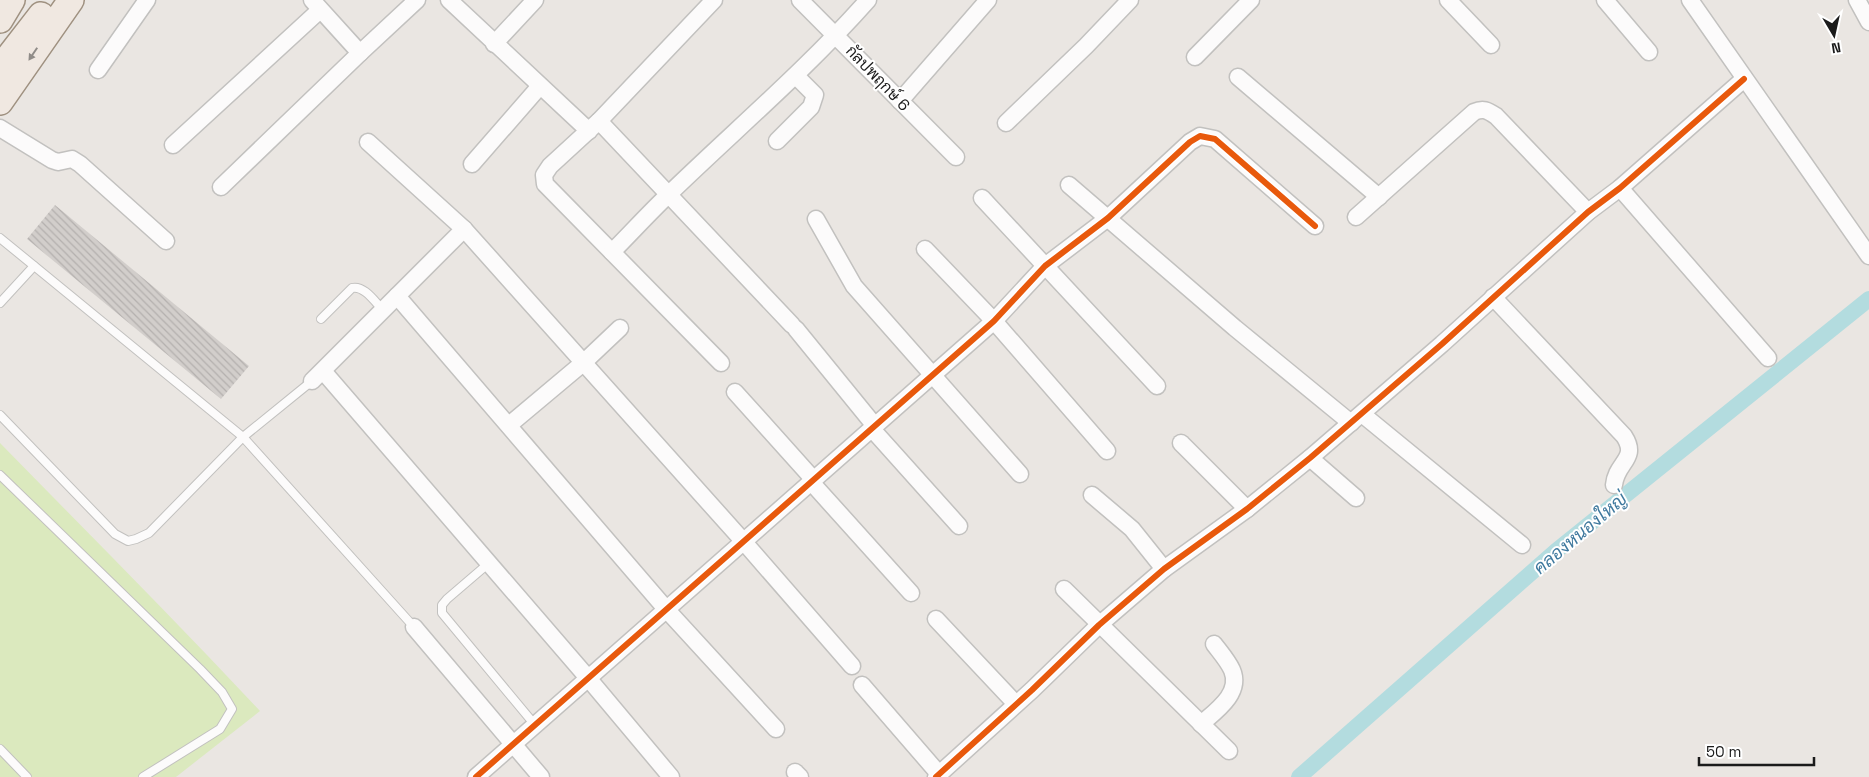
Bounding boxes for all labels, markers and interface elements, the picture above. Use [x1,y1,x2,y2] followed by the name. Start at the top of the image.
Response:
[1809,10,1859,60] north arrow
[1830,38,1842,57] text: N
[841,39,916,115] street label: กัลปพฤกษ์ 6
[28,47,38,61] one-way arrow
[1528,486,1632,579] water label: คลองหนองใหญ่
[1699,734,1814,766] scale bar
[1706,742,1741,761] text: 50 m

